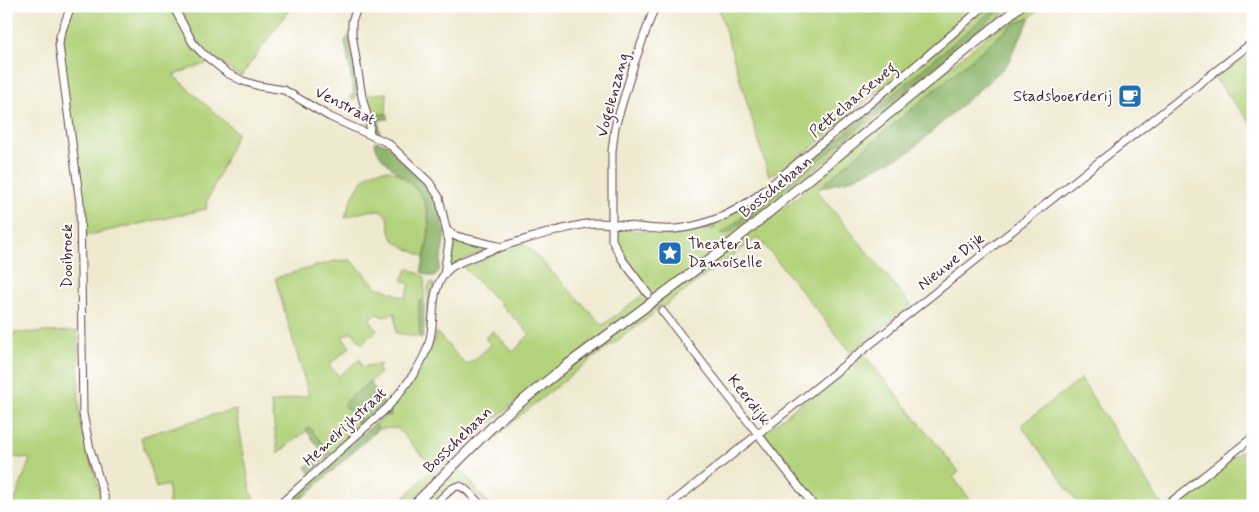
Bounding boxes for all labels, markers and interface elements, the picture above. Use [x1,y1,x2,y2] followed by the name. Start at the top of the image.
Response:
[592,50,635,140] street label: Vogelenzang
[805,57,902,143] street label: Pettelaarseweg
[311,82,379,130] street label: Venstraat
[1117,83,1143,109] cafe icon: Stadsboerderij
[1013,86,1112,107] place label: Stadsboerderij
[735,151,817,223] street label: Bosschebaan
[57,224,78,288] street label: Dooibroek
[913,229,989,295] street label: Nieuwe Dijk
[688,234,762,273] place label: Theater La Damoiselle
[657,240,683,266] place icon: Theater La Damoiselle
[723,370,775,430] street label: Keerdijk
[299,383,391,471] street label: Hemelrijkstraat
[419,402,497,478] street label: Bosschebaan

